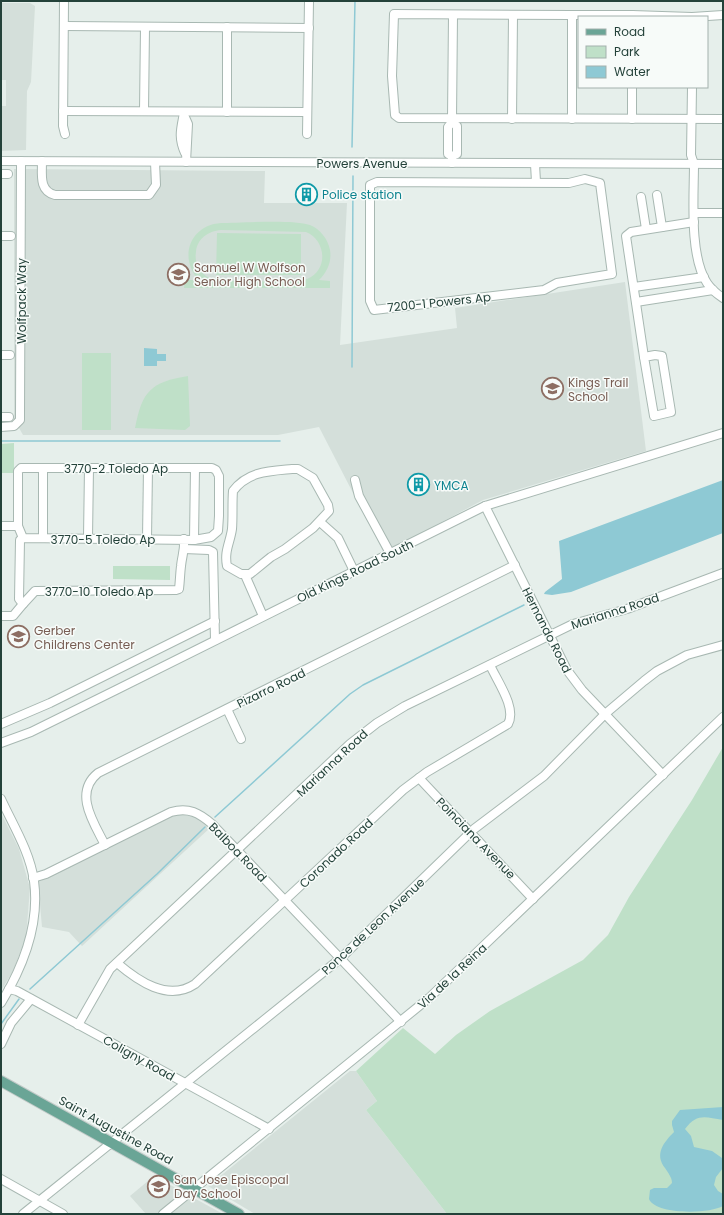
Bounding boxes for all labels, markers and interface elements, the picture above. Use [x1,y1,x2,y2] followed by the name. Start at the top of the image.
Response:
[578,16,708,88] legend
[614,23,645,40] text: Road
[614,43,641,60] text: Park
[614,63,651,80] text: Water
[317,155,407,172] street label: Powers Avenue
[293,181,319,207] building icon: Police station
[322,186,402,203] place label: Police station
[13,258,30,344] street label: Wolfpack Way
[194,259,306,290] place label: Samuel W Wolfson Senior High School
[166,261,192,287] school or university icon: Samuel W Wolfson Senior High School
[386,288,492,316] street label: 7200-1 Powers Ap
[568,374,628,405] place label: Kings Trail School
[539,376,565,402] school or university icon: Kings Trail School
[64,460,168,477] street label: 3770-2 Toledo Ap
[406,472,432,498] building icon: YMCA
[434,477,469,494] place label: YMCA
[51,531,155,548] street label: 3770-5 Toledo Ap
[294,535,416,607] street label: Old Kings Road South
[45,583,153,600] street label: 3770-10 Toledo Ap
[518,584,576,676] street label: Hernando Road
[569,589,661,633] street label: Marianna Road
[34,622,135,653] place label: Gerber Childrens Center
[5,624,31,650] school or university icon: Gerber Childrens Center
[234,664,308,712] street label: Pizarro Road
[293,725,371,801] street label: Marianna Road
[432,793,520,883] street label: Poinciana Avenue
[295,814,377,892] street label: Coronado Road
[205,818,271,886] street label: Balboa Road
[318,874,428,978] street label: Ponce de Leon Avenue
[414,939,490,1013] street label: Via de la Reina
[100,1031,178,1085] street label: Coligny Road
[56,1092,176,1168] street label: Saint Augustine Road
[174,1171,289,1202] place label: San Jose Episcopal Day School
[145,1173,171,1199] school or university icon: San Jose Episcopal Day School

